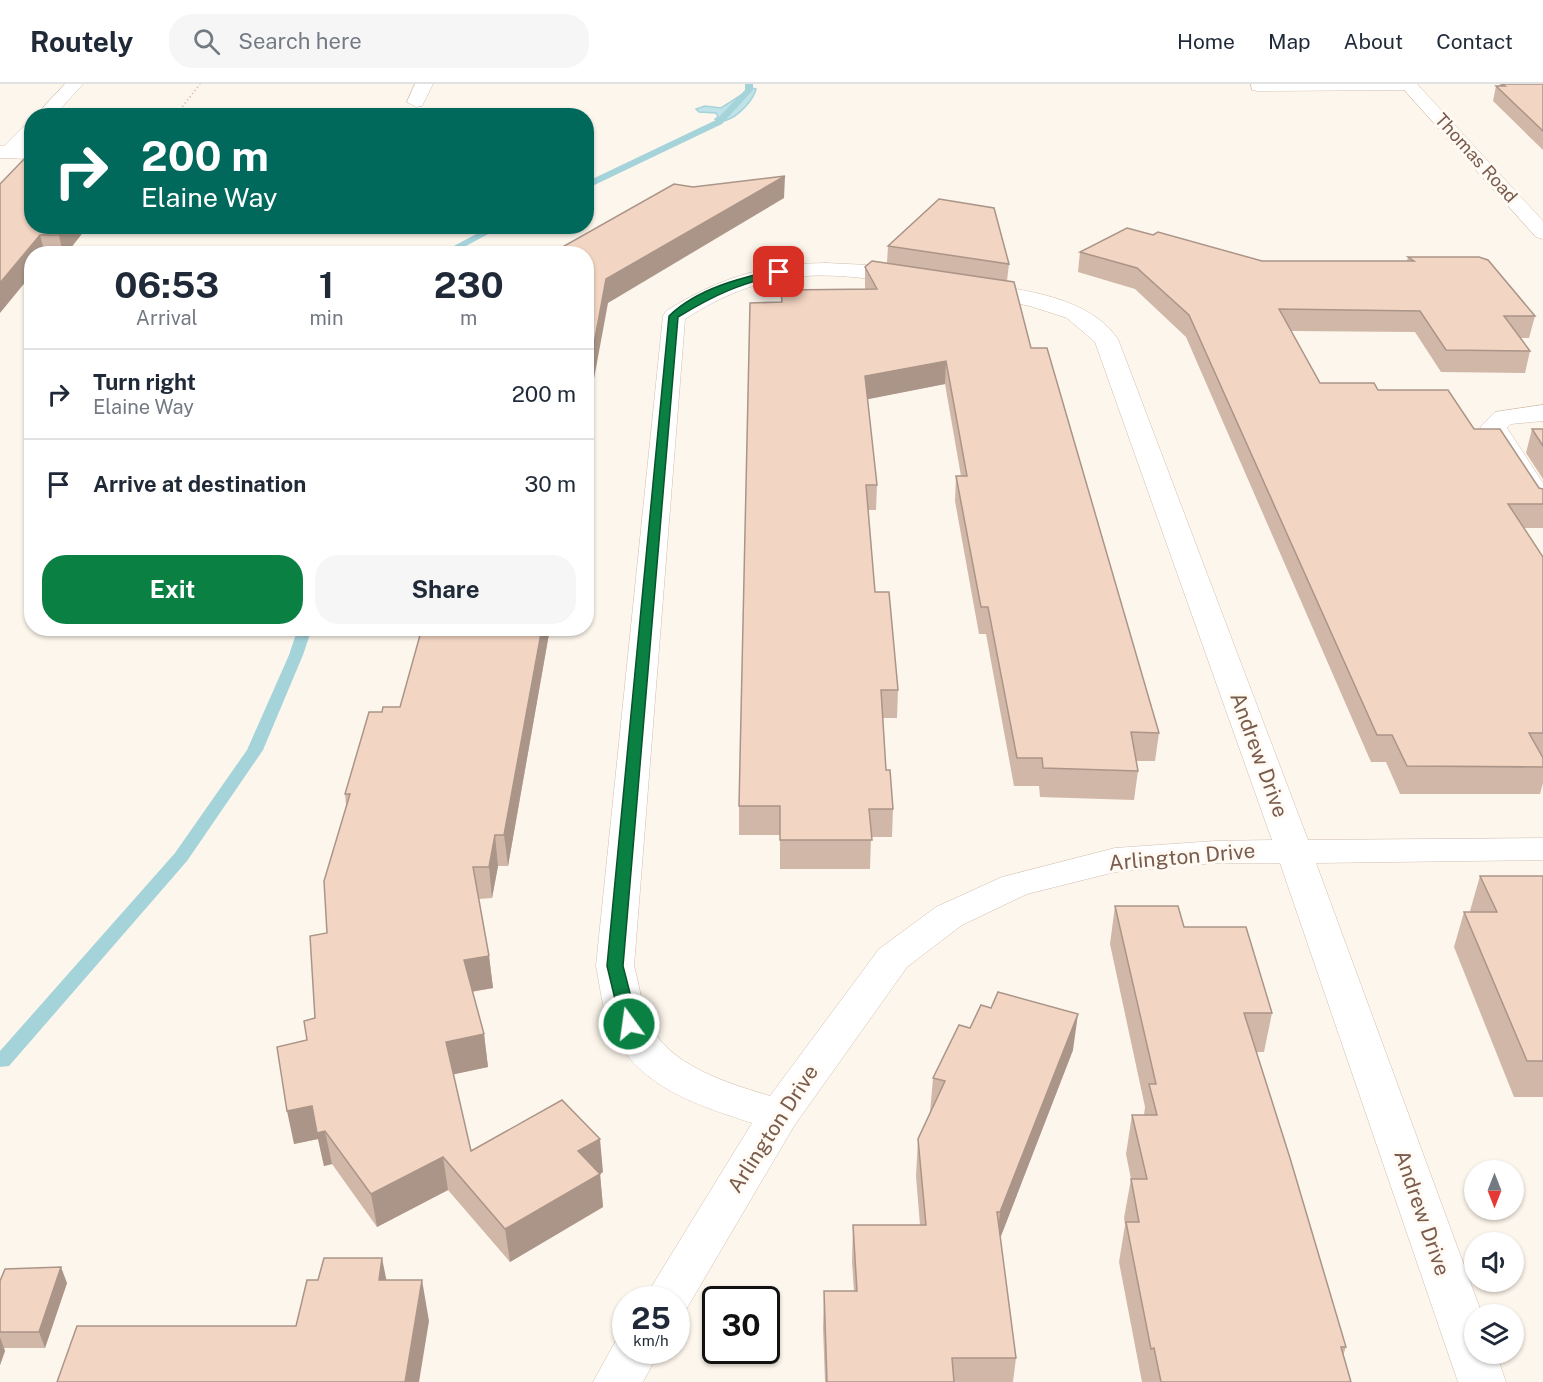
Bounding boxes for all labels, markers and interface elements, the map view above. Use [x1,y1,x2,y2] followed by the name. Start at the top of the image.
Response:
[169,14,589,68] search box
[30,25,133,58] text: Routely
[190,25,223,58] icon: search
[238,28,362,54] text: Search here
[1177,29,1235,54] text: Home
[1268,29,1311,54] text: Map
[1344,29,1403,54] text: About
[1436,29,1513,54] text: Contact
[1431,109,1522,207] street label: Thomas Road
[141,131,269,180] text: 200 m
[42,132,120,210] icon: right
[141,181,277,213] text: Elaine Way
[753,246,804,297] pin
[762,255,795,288] icon: arrive
[114,264,219,306] text: 06:53
[319,264,334,306] text: 1
[434,264,504,306] text: 230
[136,306,198,330] text: Arrival
[310,306,343,330] text: min
[460,306,477,330] text: m
[93,369,196,395] text: Turn right
[42,378,75,411] icon: right
[512,381,576,407] text: 200 m
[93,395,194,419] text: Elaine Way
[42,468,75,501] icon: arrive
[93,471,306,497] text: Arrive at destination
[524,471,576,497] text: 30 m
[42,555,303,624] button: Exit
[315,555,576,624] button: Share
[1225,689,1294,821] street label: Andrew Drive
[1108,838,1256,875] street label: Arlington Drive
[597,992,661,1056] position arrow
[722,1060,823,1197] street label: Arlington Drive
[1389,1147,1456,1279] street label: Andrew Drive
[1464,1160,1524,1220] north arrow
[1464,1160,1524,1364] map controls
[1464,1232,1524,1292] button: sound
[702,1286,780,1364] speed limit sign: 30
[631,1300,671,1336] text: 25
[1464,1304,1524,1364] button: layers
[633,1332,669,1349] text: km/h

